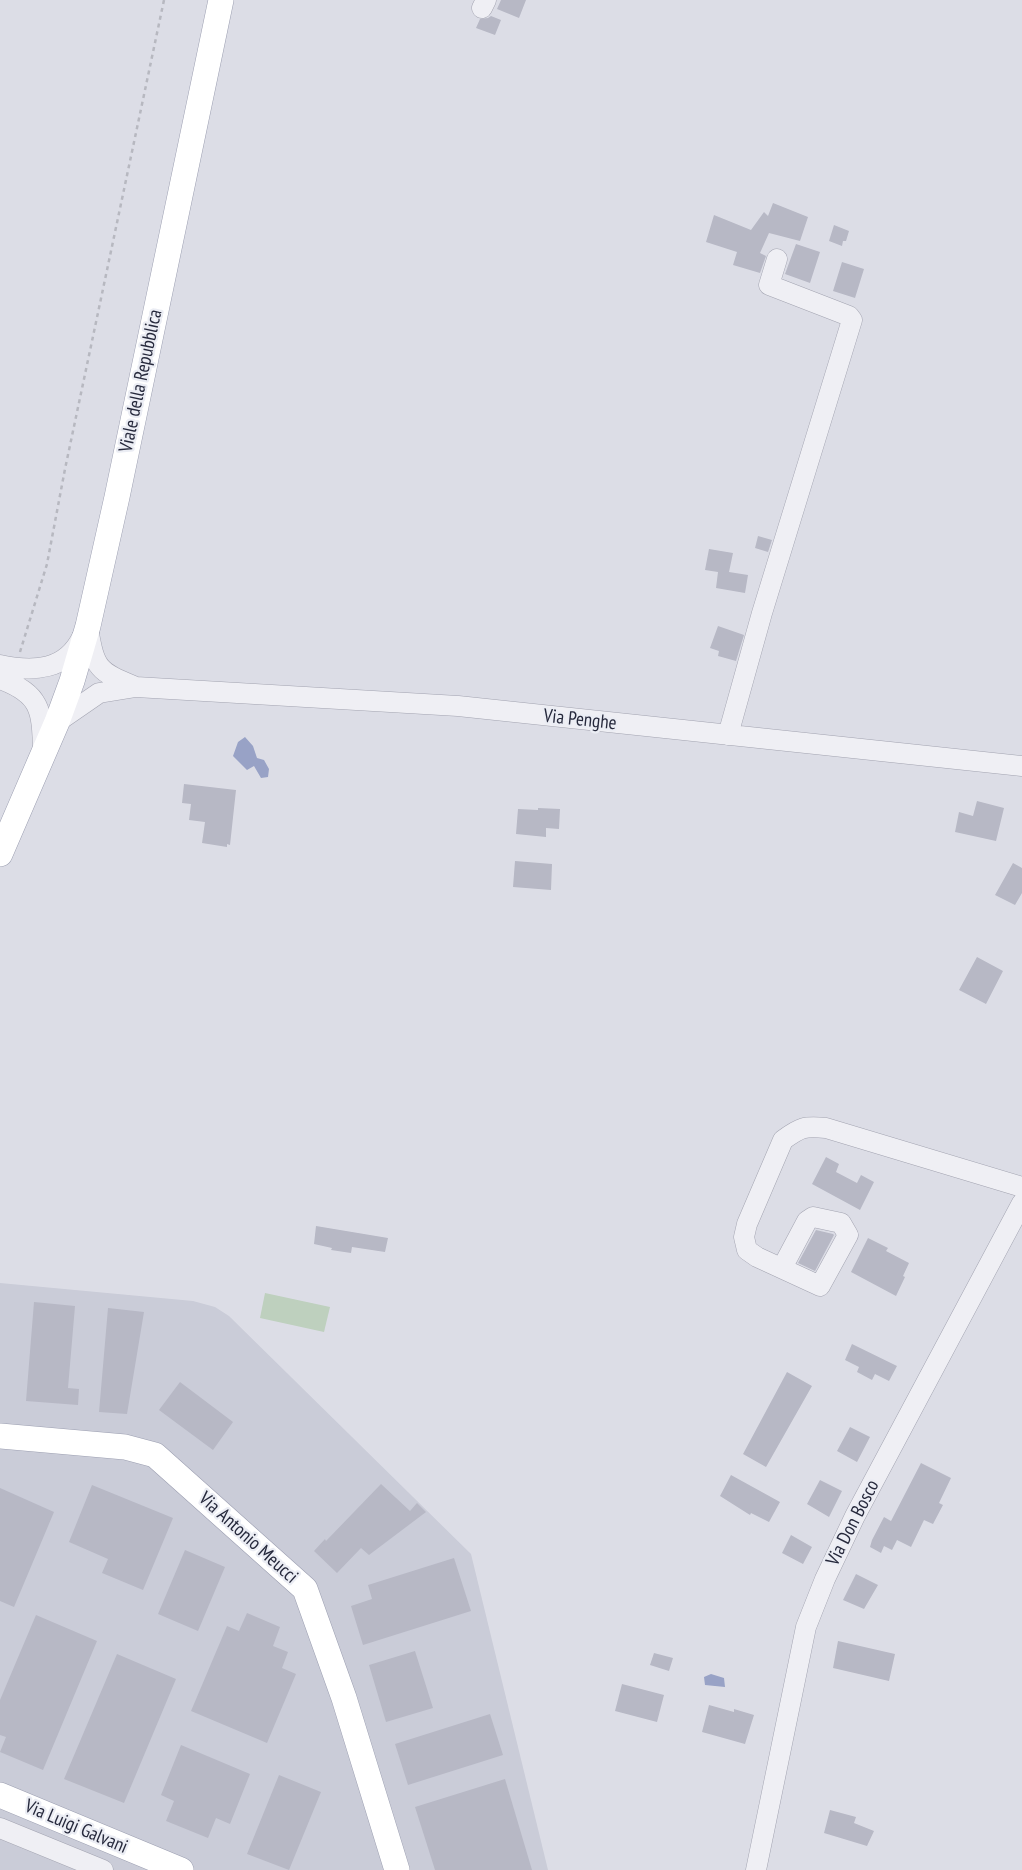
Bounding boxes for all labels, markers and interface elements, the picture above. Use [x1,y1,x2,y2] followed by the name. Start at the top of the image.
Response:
[115,307,167,455] street label: Viale della Repubblica
[542,705,618,735] street label: Via Penghe
[822,1476,884,1570] street label: Via Don Bosco
[194,1488,302,1588] street label: Via Antonio Meucci
[21,1795,131,1859] street label: Via Luigi Galvani

